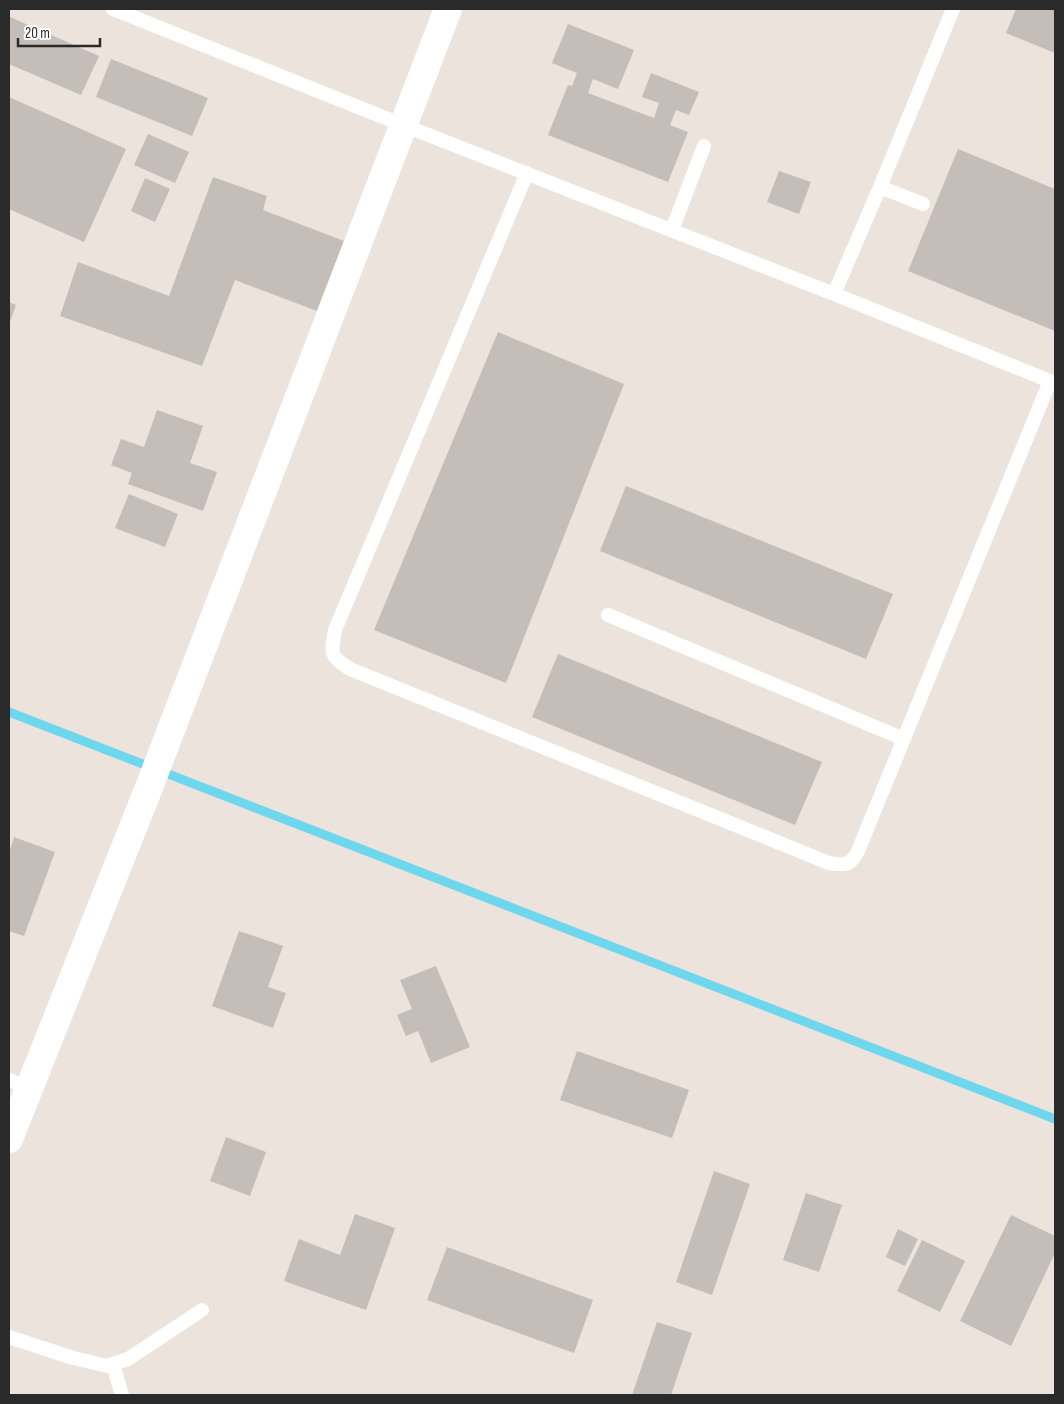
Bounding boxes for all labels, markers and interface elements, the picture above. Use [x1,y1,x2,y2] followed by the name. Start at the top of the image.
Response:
[18,15,100,47] scale bar
[25,24,50,43] text: 20 m

